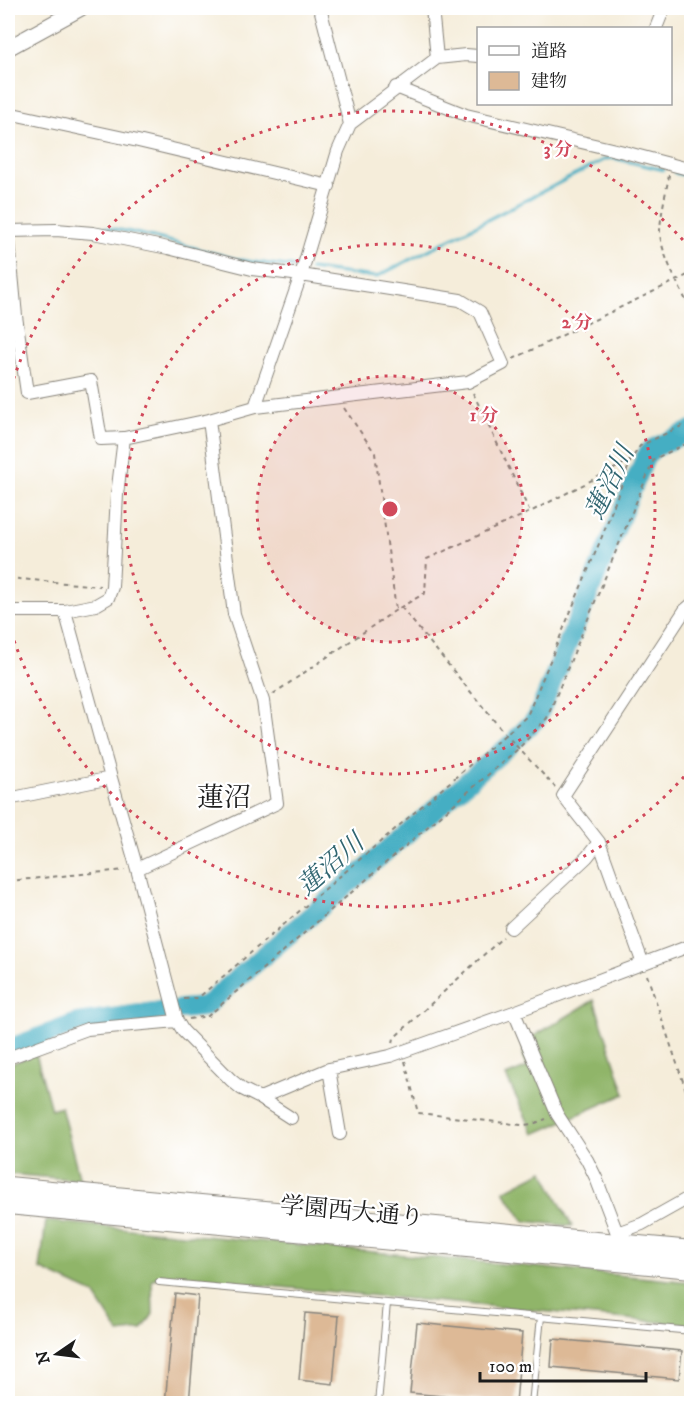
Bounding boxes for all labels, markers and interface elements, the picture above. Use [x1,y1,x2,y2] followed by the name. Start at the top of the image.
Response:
[477,27,672,105] legend
[531,41,567,63] text: 道路
[531,71,567,93] text: 建物
[544,139,572,161] text: 3 分
[562,312,592,334] text: 2 分
[470,405,498,427] text: 1 分
[578,438,644,525] water label: 蓮沼川
[380,499,400,519] centre of rings
[197,781,251,815] district label: 蓮沼
[291,825,374,903] water label: 蓮沼川
[279,1191,425,1233] street label: 学園西大通り
[27,1324,87,1384] north arrow
[480,1345,646,1383] scale bar
[32,1349,55,1366] text: N
[489,1356,532,1378] text: 100 m

